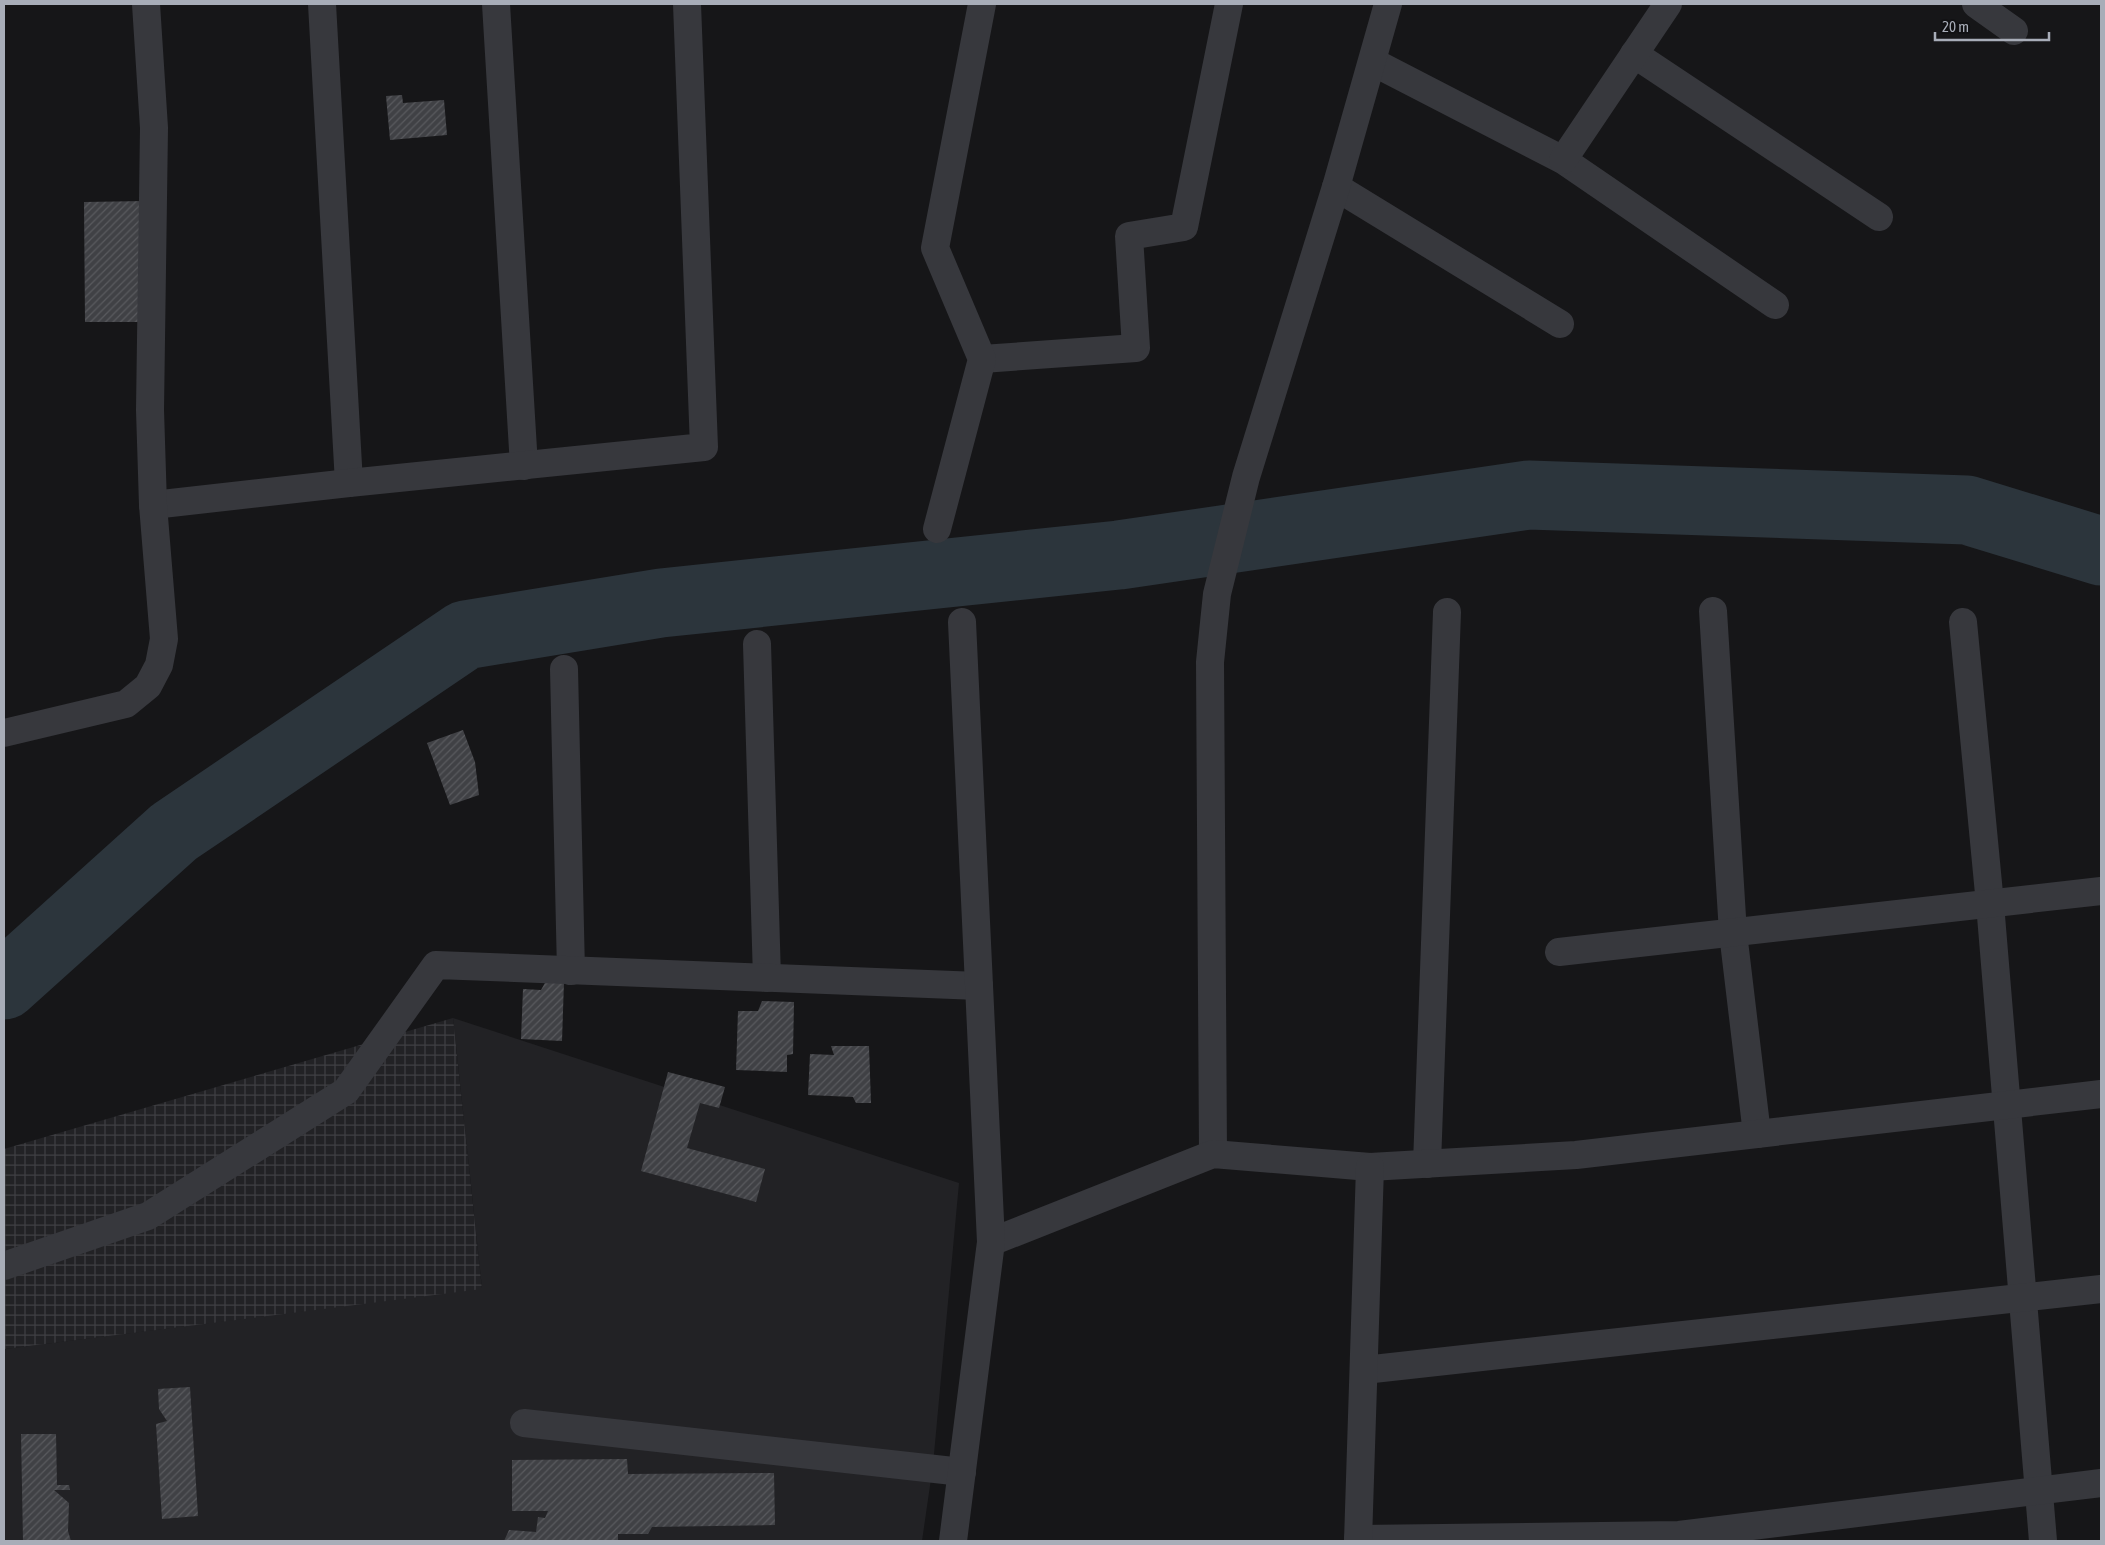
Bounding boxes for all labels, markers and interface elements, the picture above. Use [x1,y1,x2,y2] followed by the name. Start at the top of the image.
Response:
[1935,10,2049,42] scale bar
[1942,18,1969,35] text: 20 m

